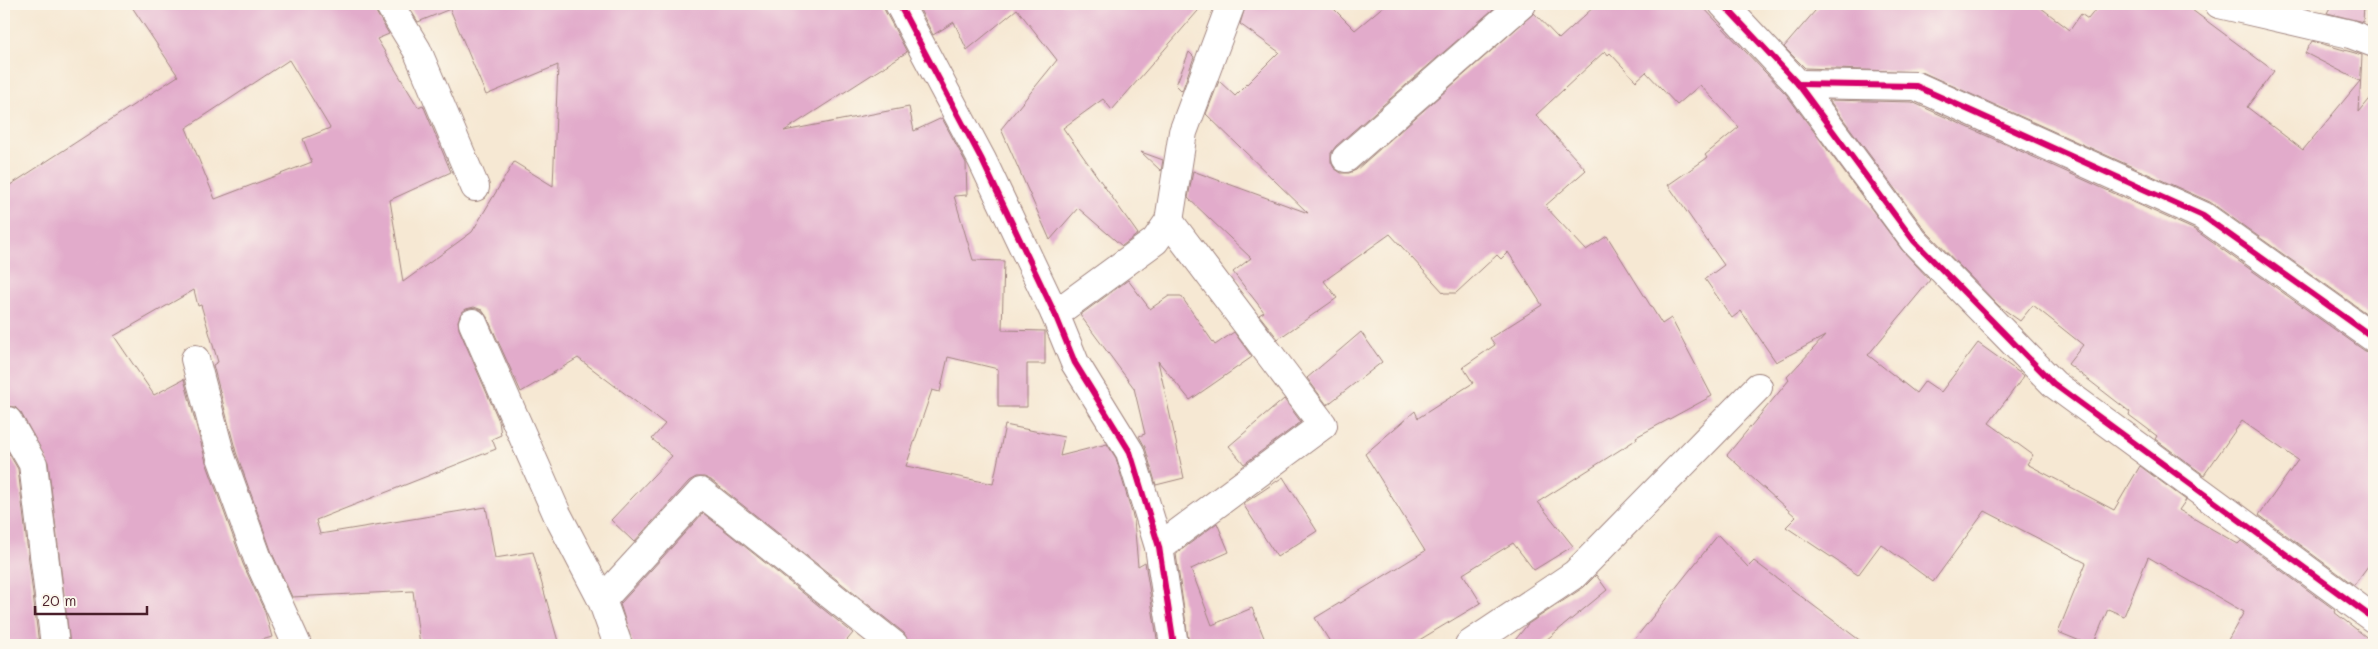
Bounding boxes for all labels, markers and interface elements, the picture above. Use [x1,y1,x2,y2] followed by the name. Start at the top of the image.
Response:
[35,584,148,616] scale bar
[42,590,76,610] text: 20 m

